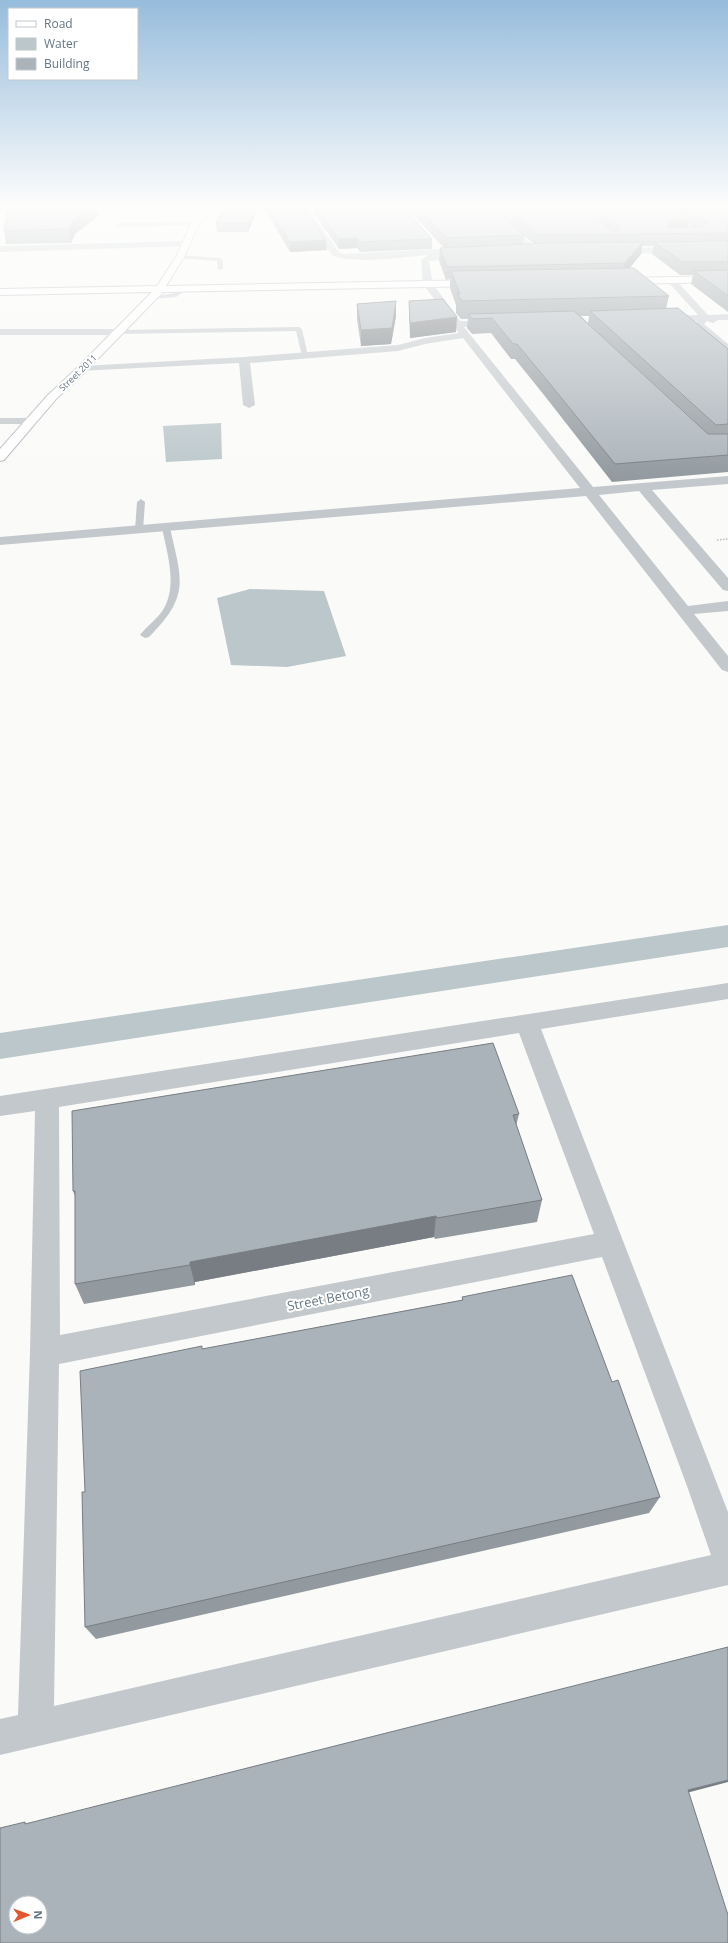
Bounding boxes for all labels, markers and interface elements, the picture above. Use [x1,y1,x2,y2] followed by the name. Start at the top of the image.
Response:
[8,8,138,80] legend
[44,15,73,32] text: Road
[44,35,78,52] text: Water
[44,55,90,72] text: Building
[56,351,99,394] street label: Street 2011
[286,1281,370,1315] street label: Street Betong
[8,1895,48,1935] north arrow
[31,1910,46,1919] text: N

